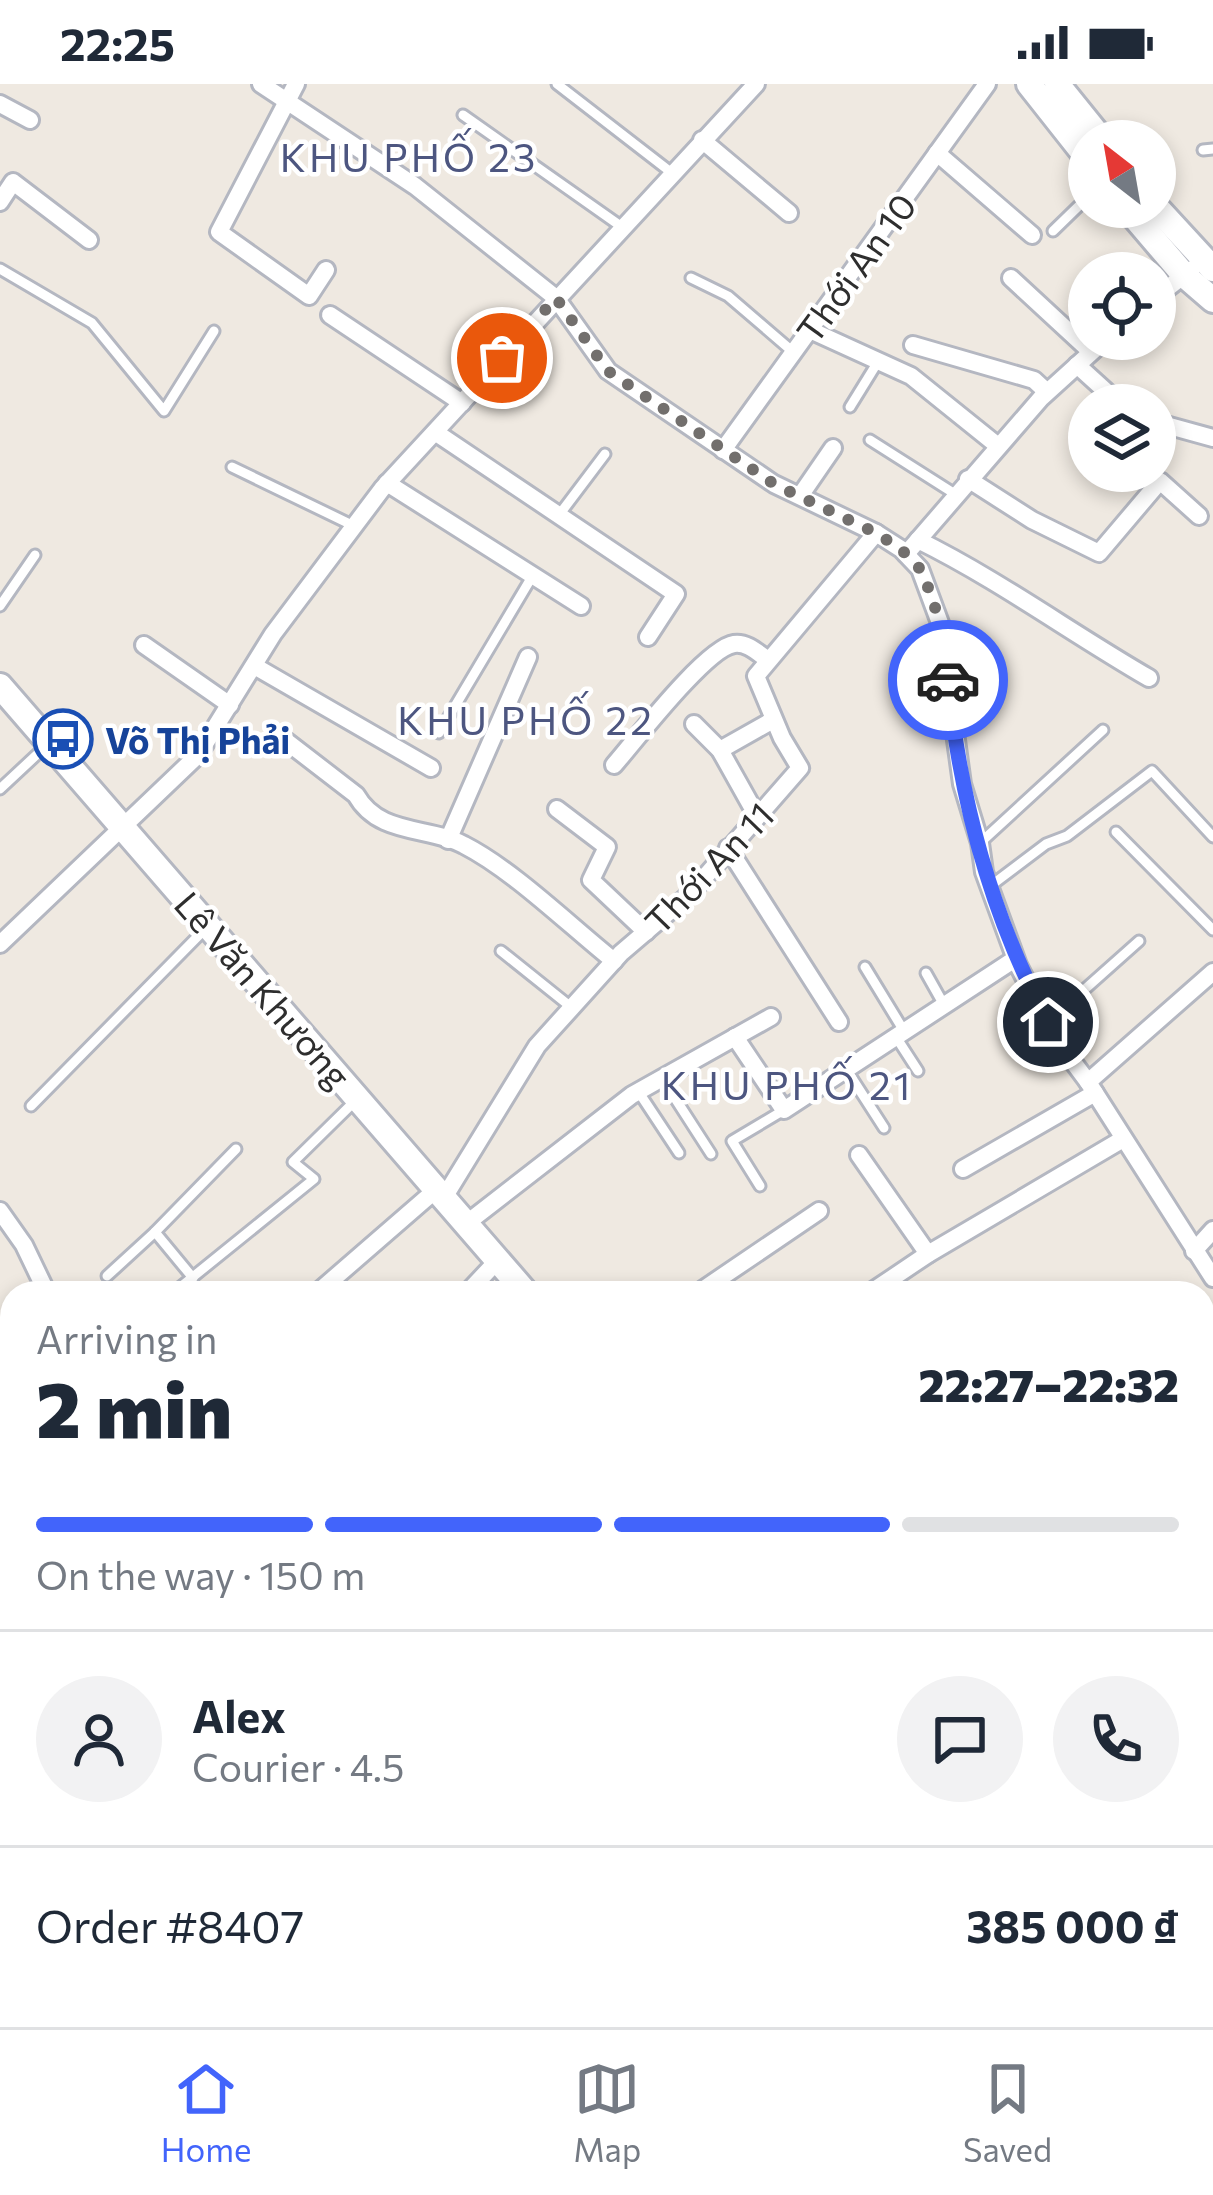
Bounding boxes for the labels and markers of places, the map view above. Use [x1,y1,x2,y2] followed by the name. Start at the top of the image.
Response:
[451,307,553,409] pin
[32,708,94,770] bus stop icon: Võ Thị Phải
[105,717,290,763] place label: Võ Thị Phải
[997,971,1099,1073] pin

